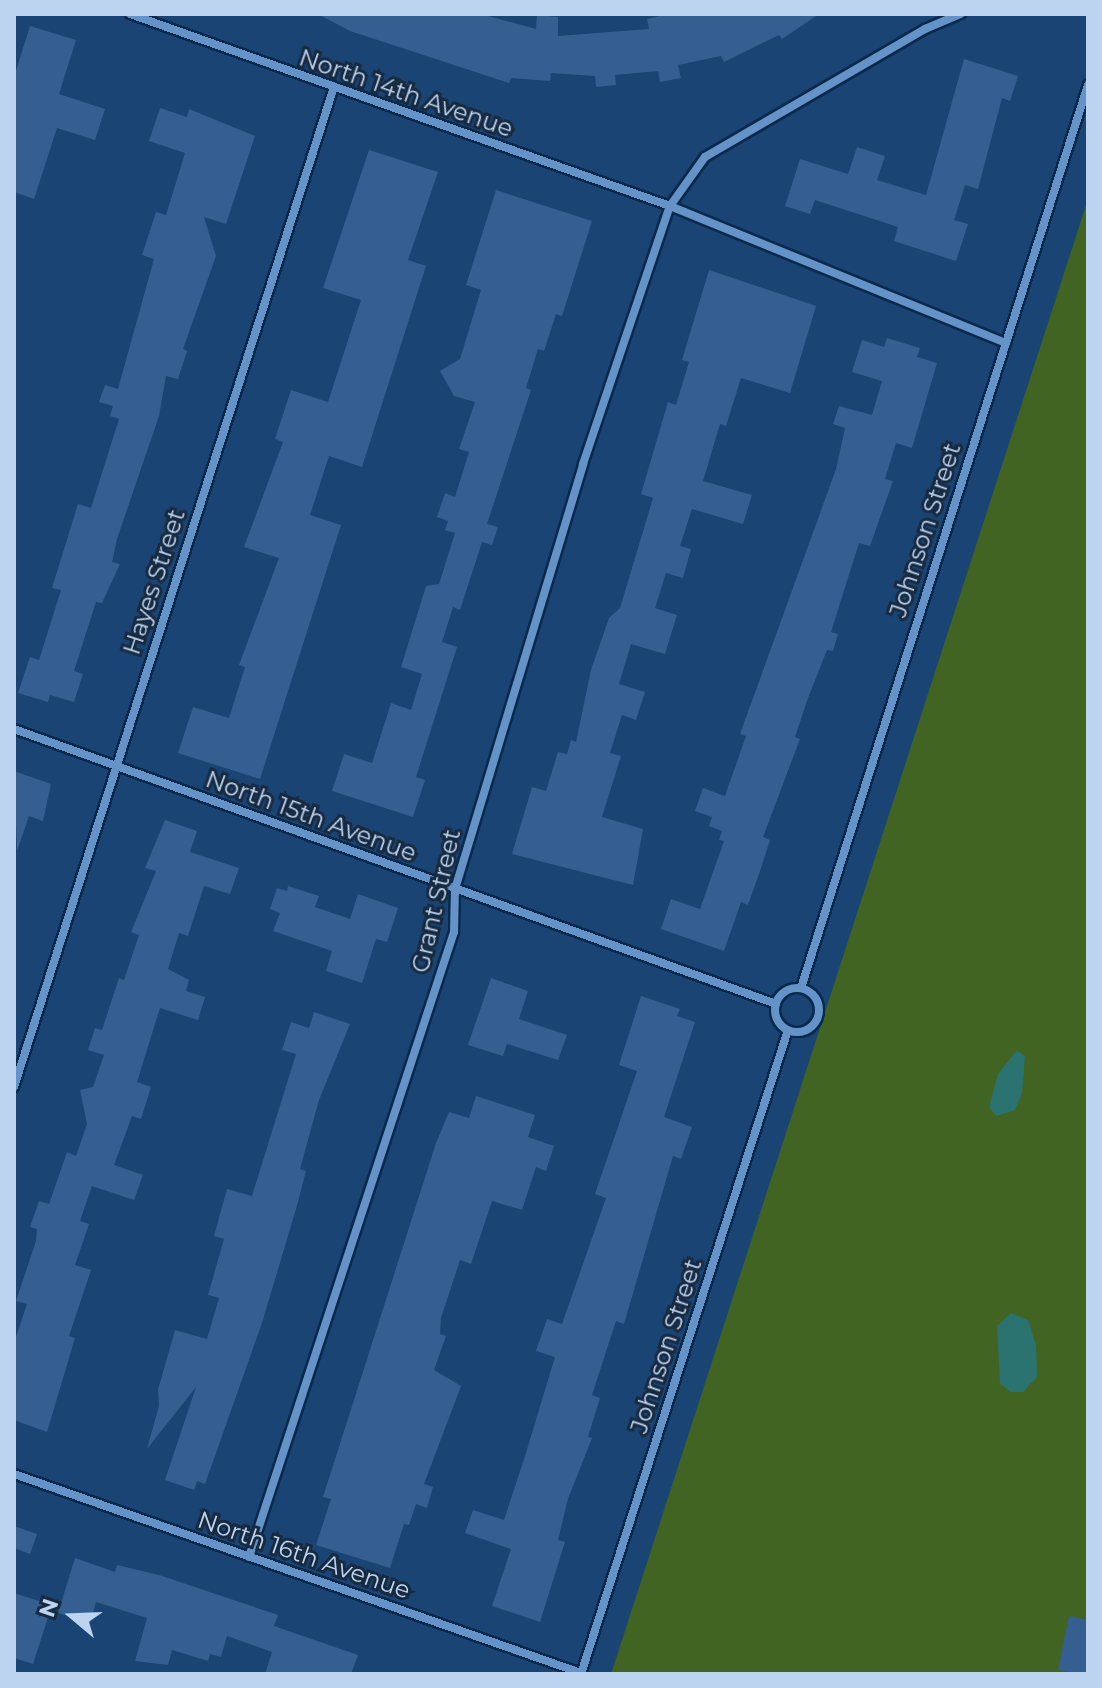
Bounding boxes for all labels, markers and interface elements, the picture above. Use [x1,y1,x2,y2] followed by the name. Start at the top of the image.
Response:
[295,43,517,143] street label: North 14th Avenue
[883,439,967,621] street label: Johnson Street
[117,506,191,658] street label: Hayes Street
[202,765,420,867] street label: North 15th Avenue
[406,827,466,975] street label: Grant Street
[624,1255,708,1437] street label: Johnson Street
[194,1505,414,1605] street label: North 16th Avenue
[32,1576,112,1656] north arrow
[33,1595,64,1621] text: N

